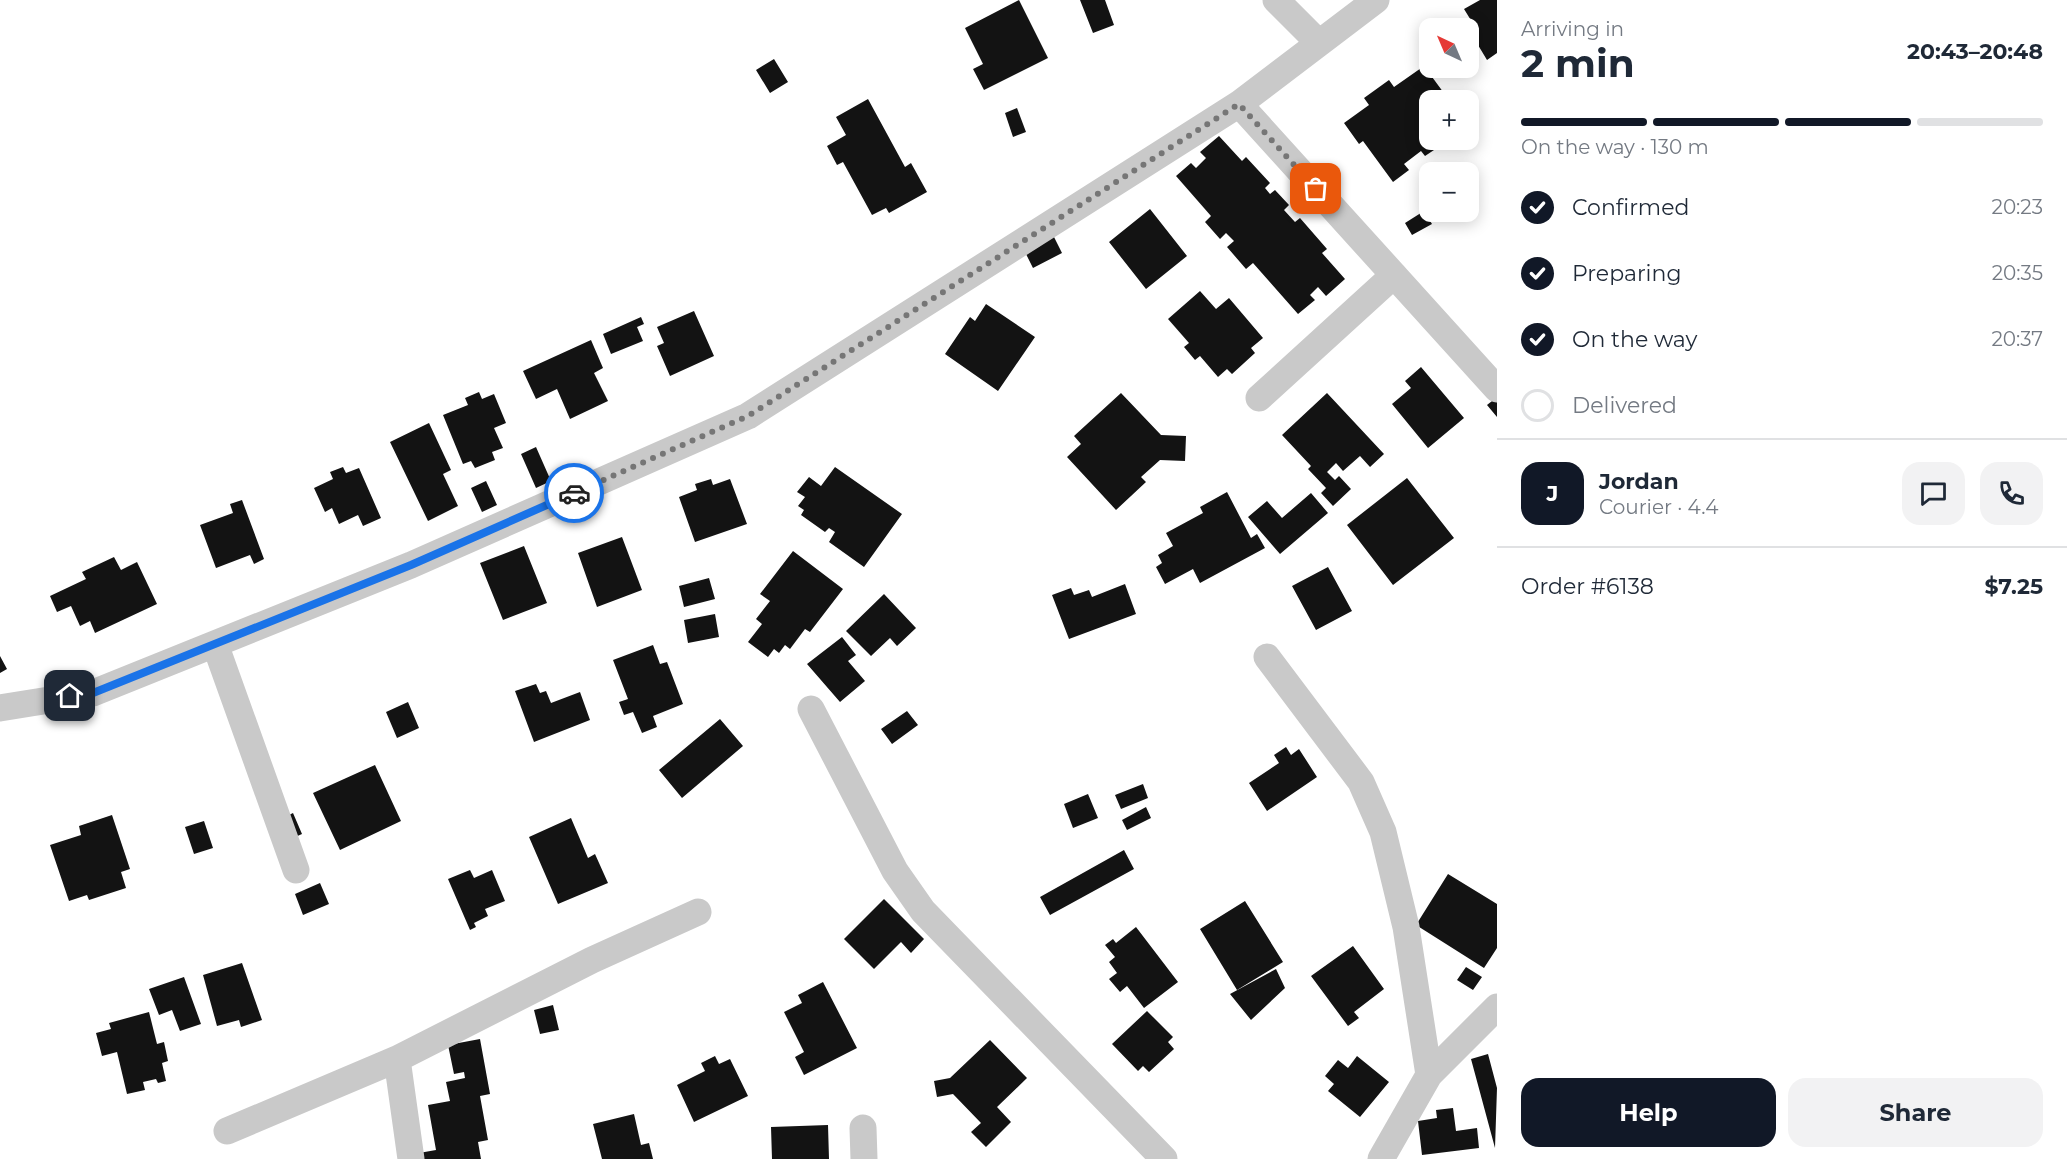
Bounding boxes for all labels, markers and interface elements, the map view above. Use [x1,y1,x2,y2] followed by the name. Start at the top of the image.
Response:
[1521,17,1624,41] text: Arriving in
[1419,18,1479,78] north arrow
[1419,18,1479,222] map controls
[1907,38,2043,65] text: 20:43–20:48
[1521,39,1635,87] text: 2 min
[1419,90,1479,150] button: +
[1521,135,1709,159] text: On the way · 130 m
[1419,162,1479,222] button: −
[1290,163,1341,214] pin
[1299,172,1332,205] icon: bag
[1521,191,1554,224] icon: check
[1572,194,1689,221] text: Confirmed
[1992,195,2043,219] text: 20:23
[1521,257,1554,290] icon: check
[1572,260,1681,287] text: Preparing
[1992,261,2043,285] text: 20:35
[1521,323,1554,356] icon: check
[1572,326,1697,353] text: On the way
[1991,327,2043,351] text: 20:37
[1572,392,1677,419] text: Delivered
[1902,462,1965,525] button: chat
[1980,462,2043,525] button: phone
[544,463,604,523] courier
[1599,468,1679,495] text: Jordan
[558,477,591,510] icon: car
[1547,480,1558,507] text: J
[1599,495,1718,519] text: Courier · 4.4
[1521,573,1654,600] text: Order #6138
[1985,573,2043,600] text: $7.25
[44,670,95,721] pin
[53,679,86,712] icon: home
[1521,1078,1776,1147] button: Help
[1788,1078,2043,1147] button: Share

